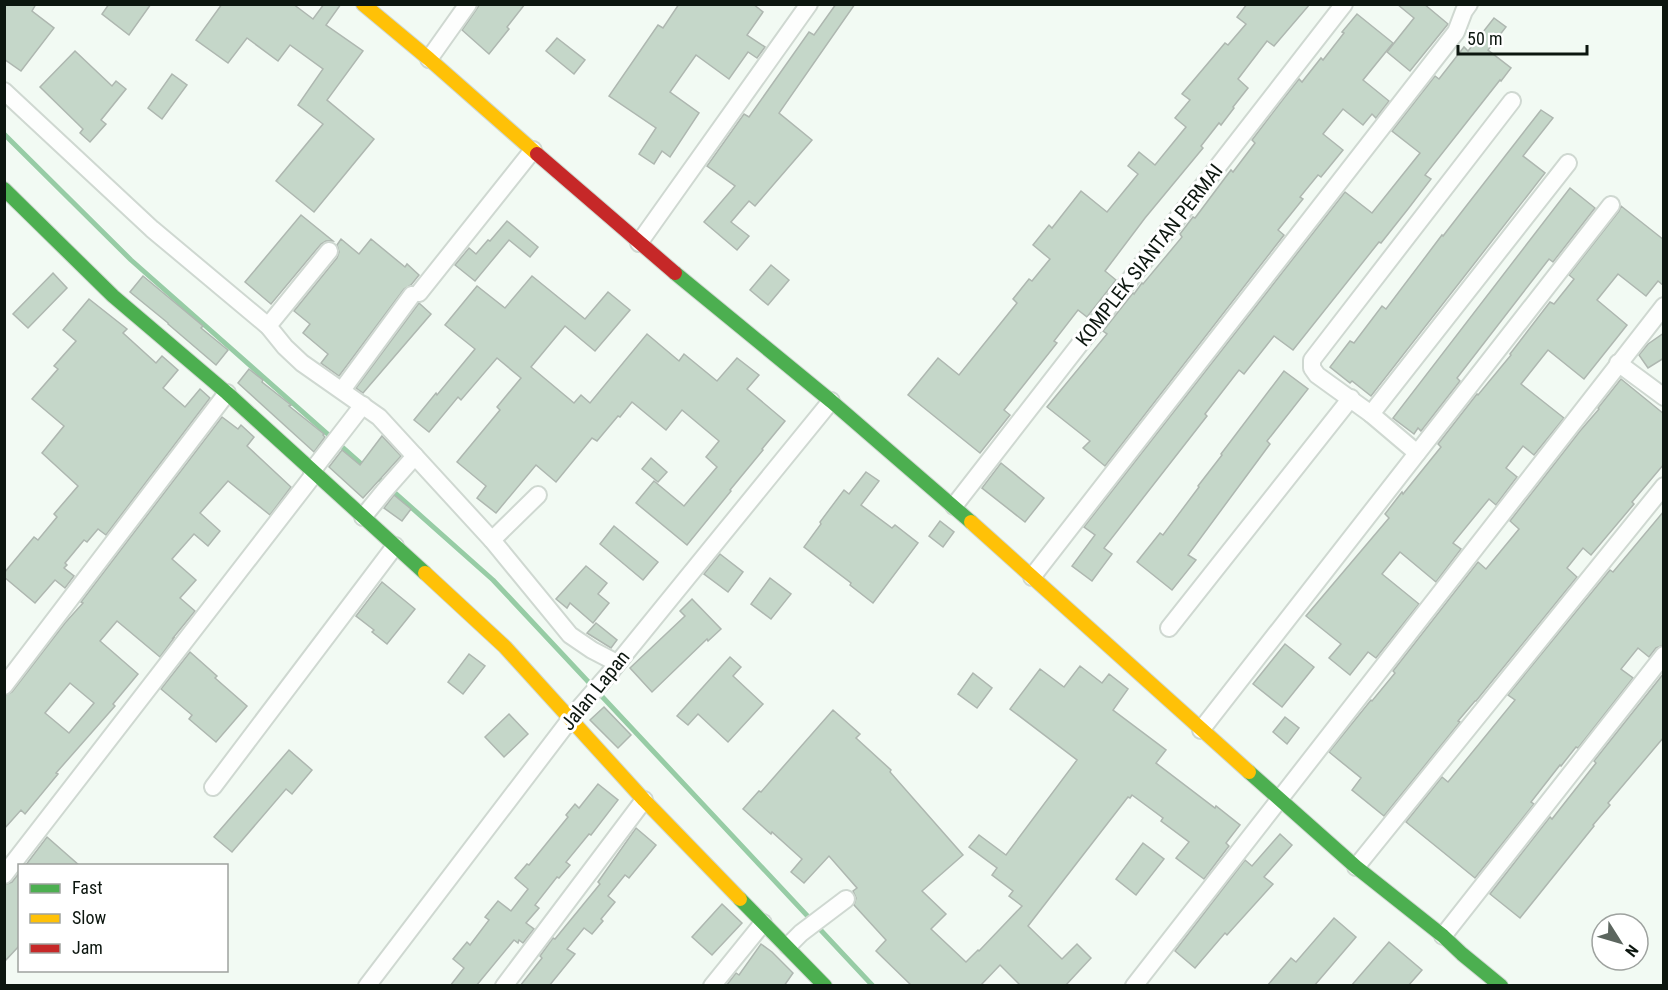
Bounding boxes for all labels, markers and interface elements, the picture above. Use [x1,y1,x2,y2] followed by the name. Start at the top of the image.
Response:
[1458,18,1587,56] scale bar
[1467,28,1502,49] text: 50 m
[1070,159,1228,351] street label: KOMPLEK SIANTAN PERMAI
[555,645,635,735] street label: Jalan Lapan
[18,864,228,972] legend
[72,877,103,898] text: Fast
[72,907,107,928] text: Slow
[1590,912,1650,972] north arrow
[72,937,103,958] text: Jam
[1621,941,1642,960] text: N

